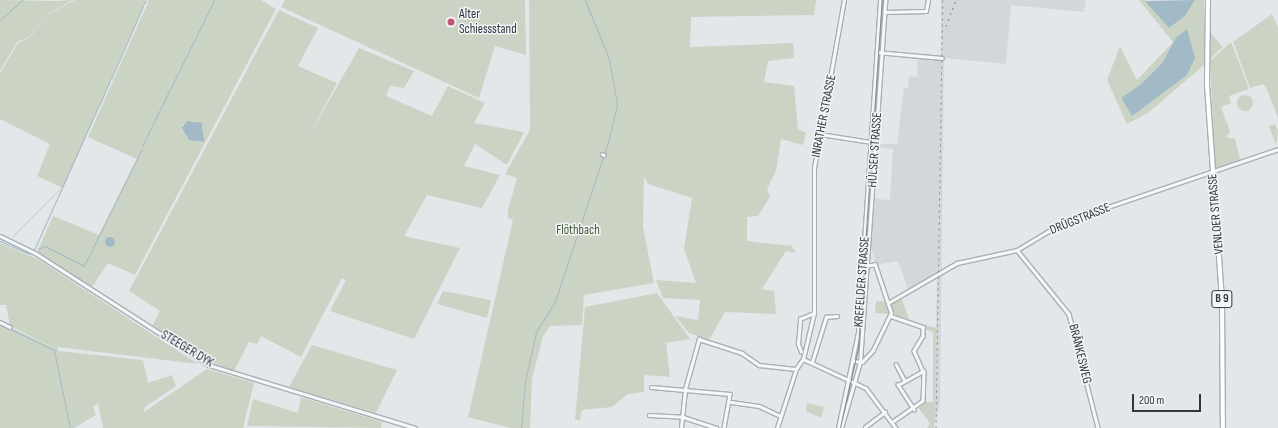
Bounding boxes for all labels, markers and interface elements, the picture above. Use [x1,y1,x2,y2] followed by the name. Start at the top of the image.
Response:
[459,7,517,38] place label: Alter Schiessstand
[446,17,456,27] marker: Alter Schiessstand
[808,73,840,159] street label: INRATHER STRASSE
[865,112,885,188] street label: HÜLSER STRASSE
[1205,173,1227,255] street label: VENLOER STRASSE
[1048,200,1112,238] street label: DRÜGSTRASSE
[556,222,600,238] park label: Flöthbach
[851,236,873,328] street label: KREFELDER STRASSE
[1211,289,1233,309] road number: B 9
[1065,323,1095,385] street label: BRÄNKESWEG
[158,327,216,371] street label: STEEGER DYK
[1134,386,1203,412] scale bar
[1139,393,1164,408] text: 200 m

